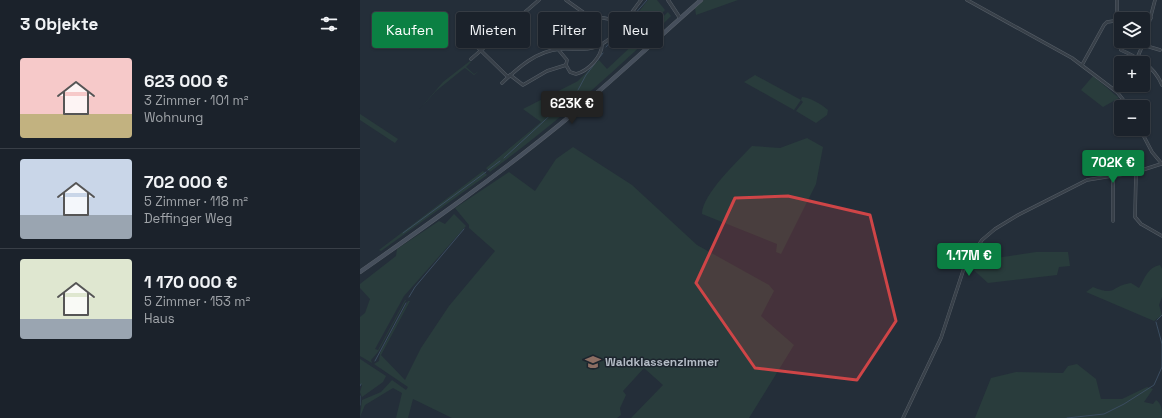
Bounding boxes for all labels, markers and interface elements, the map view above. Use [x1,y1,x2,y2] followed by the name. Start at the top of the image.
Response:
[372,12,448,48] chip: Kaufen
[456,12,530,48] chip: Mieten
[538,12,601,48] chip: Filter
[609,12,663,48] chip: Neu
[1114,12,1150,136] map controls
[1114,12,1150,48] button: layers
[20,13,98,35] text: 3 Objekte
[318,13,340,35] icon: filters
[1114,56,1150,92] button: +
[144,70,228,92] text: 623 000 €
[52,74,100,122] icon: home
[539,91,605,125] pin: 623K €
[144,92,248,109] text: 3 Zimmer · 101 m²
[550,95,594,112] text: 623K €
[1114,100,1150,136] button: −
[144,109,203,126] text: Wohnung
[1080,150,1146,184] pin: 702K €
[1091,154,1135,171] text: 702K €
[144,171,228,193] text: 702 000 €
[52,175,100,223] icon: home
[144,193,248,210] text: 5 Zimmer · 118 m²
[144,210,232,227] text: Deffinger Weg
[932,243,1006,277] pin: 1.17M €
[946,247,992,264] text: 1.17M €
[144,271,237,293] text: 1 170 000 €
[52,275,100,323] icon: home
[144,293,250,310] text: 5 Zimmer · 153 m²
[144,310,175,327] text: Haus
[584,353,602,371] school or university icon: Waldklassenzimmer
[605,354,719,370] place label: Waldklassenzimmer

